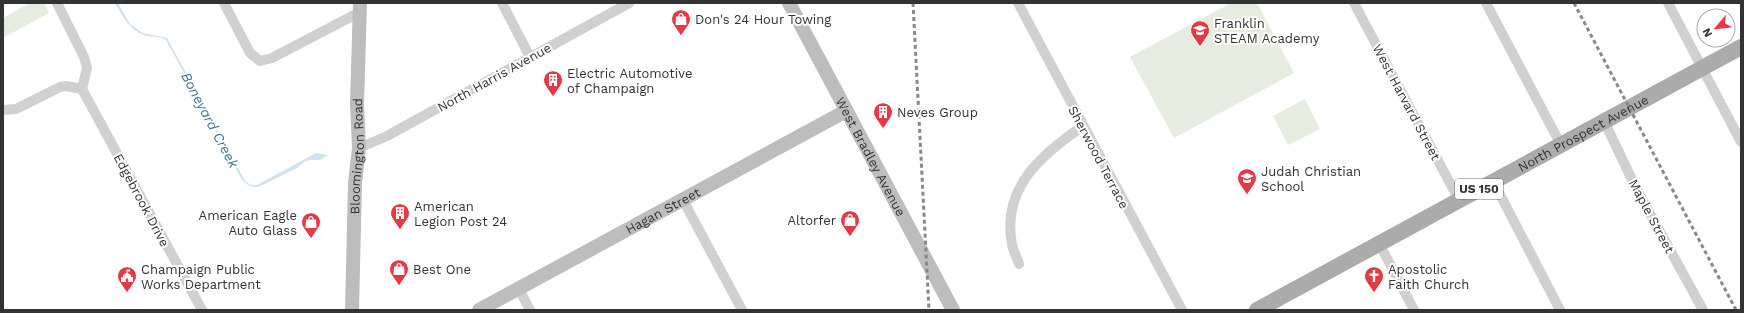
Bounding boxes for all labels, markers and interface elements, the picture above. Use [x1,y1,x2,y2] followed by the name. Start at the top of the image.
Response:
[670,8,692,36] shop icon: Don's 24 Hour Towing
[1696,8,1736,48] north arrow
[695,12,831,27] place label: Don's 24 Hour Towing
[1214,16,1320,46] place label: Franklin STEAM Academy
[1189,19,1211,47] school or university icon: Franklin STEAM Academy
[1700,26,1715,39] text: N
[435,40,554,115] street label: North Harris Avenue
[1370,42,1444,163] street label: West Harvard Street
[567,66,692,96] place label: Electric Automotive of Champaign
[178,69,242,171] water label: Boneyard Creek
[542,69,564,97] building icon: Electric Automotive of Champaign
[1515,92,1651,175] street label: North Prospect Avenue
[833,95,908,219] street label: West Bradley Avenue
[347,98,367,214] street label: Bloomington Road
[872,101,894,129] building icon: Neves Group
[1065,103,1132,211] street label: Sherwood Terrace
[897,105,978,120] place label: Neves Group
[111,151,172,249] street label: Edgebrook Drive
[1261,164,1361,194] place label: Judah Christian School
[1236,167,1258,195] school or university icon: Judah Christian School
[1626,177,1678,256] street label: Maple Street
[1455,179,1503,199] road number: US 150
[623,184,703,237] street label: Hagan Street
[414,199,507,229] place label: American Legion Post 24
[389,202,411,230] building icon: American Legion Post 24
[199,208,297,238] place label: American Eagle Auto Glass
[839,209,861,237] shop icon: Altorfer
[300,211,322,239] shop icon: American Eagle Auto Glass
[787,213,836,228] place label: Altorfer
[388,258,410,286] shop icon: Best One
[141,262,261,292] place label: Champaign Public Works Department
[413,262,471,277] place label: Best One
[1388,262,1469,292] place label: Apostolic Faith Church
[116,265,138,293] public building icon: Champaign Public Works Department
[1363,265,1385,293] church icon: Apostolic Faith Church

